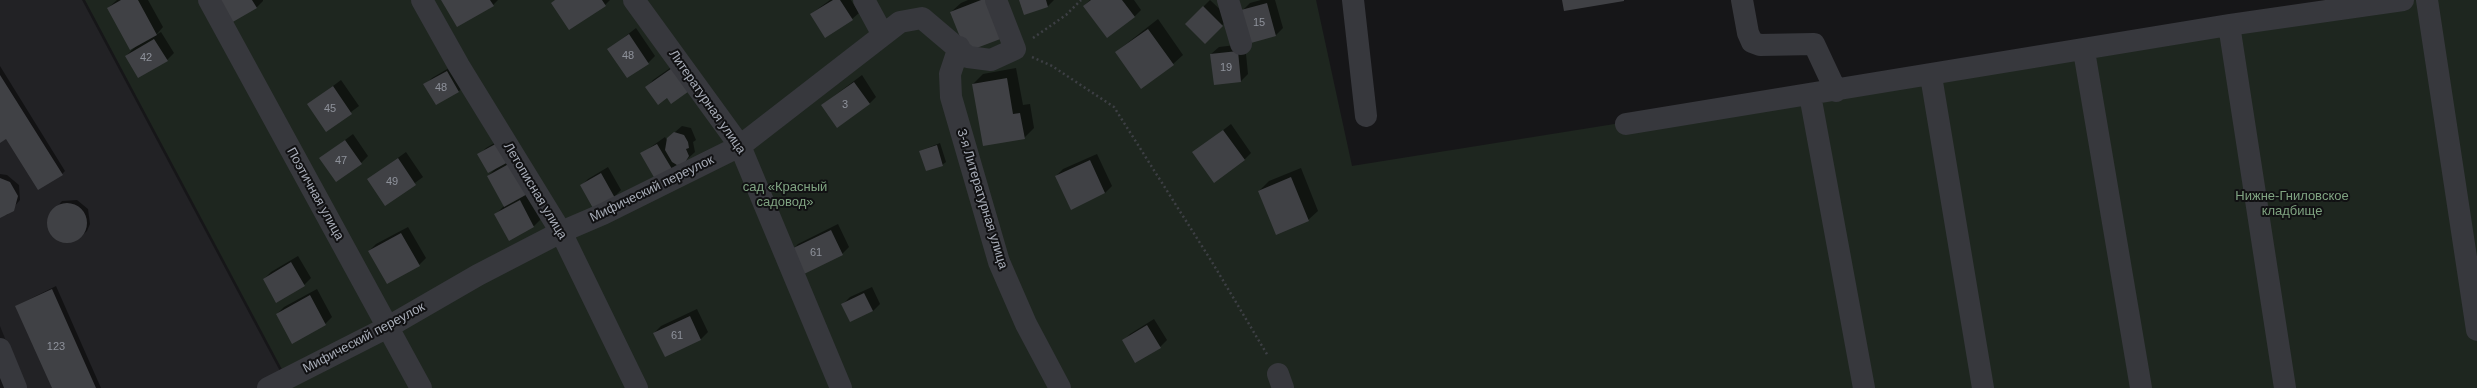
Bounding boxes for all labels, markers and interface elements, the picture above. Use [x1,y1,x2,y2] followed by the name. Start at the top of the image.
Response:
[1253,16,1265,30] house number: 15
[665,47,749,157] street label: Литературная улица
[622,49,634,63] house number: 48
[140,51,152,65] house number: 42
[1220,61,1232,75] house number: 19
[435,81,447,95] house number: 48
[842,98,848,112] house number: 3
[324,102,336,116] house number: 45
[953,127,1011,271] street label: 3-я Литературная улица
[500,140,570,242] street label: Летописная улица
[283,145,347,243] street label: Поэтичная улица
[588,152,716,226] street label: Мифический переулок
[335,154,347,168] house number: 47
[386,175,398,189] house number: 49
[743,179,827,210] park label: сад «Красный садовод»
[2235,188,2349,219] park label: Нижне-Гниловское кладбище
[810,246,822,260] house number: 61
[300,299,428,377] street label: Мифический переулок
[671,329,683,343] house number: 61
[47,340,65,354] house number: 123

